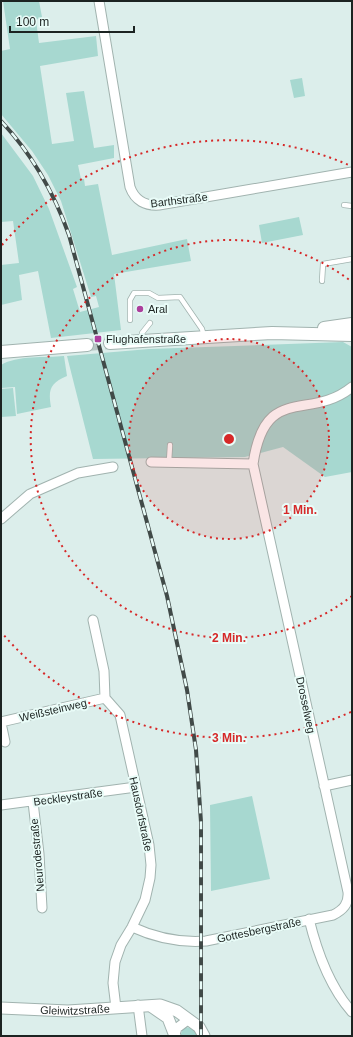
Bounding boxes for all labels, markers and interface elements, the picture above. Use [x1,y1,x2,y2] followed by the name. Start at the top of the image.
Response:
[10,8,134,34] scale bar
[16,15,49,29] text: 100 m
[150,191,208,209] street label: Barthstraße
[148,303,168,315] place label: Aral
[135,304,145,314] marker: Aral
[106,333,186,345] place label: Flughafenstraße
[93,334,103,344] marker: Flughafenstraße
[222,432,236,446] centre of rings
[283,503,317,517] text: 1 Min.
[212,631,246,645] text: 2 Min.
[294,676,318,734] street label: Drosselweg
[18,696,88,724] street label: Weißsteinweg
[212,731,246,745] text: 3 Min.
[127,776,155,852] street label: Hausdorfstraße
[33,786,103,808] street label: Beckleystraße
[28,818,46,892] street label: Neurodestraße
[216,915,302,945] street label: Gottesbergstraße
[40,1002,110,1017] street label: Gleiwitzstraße

